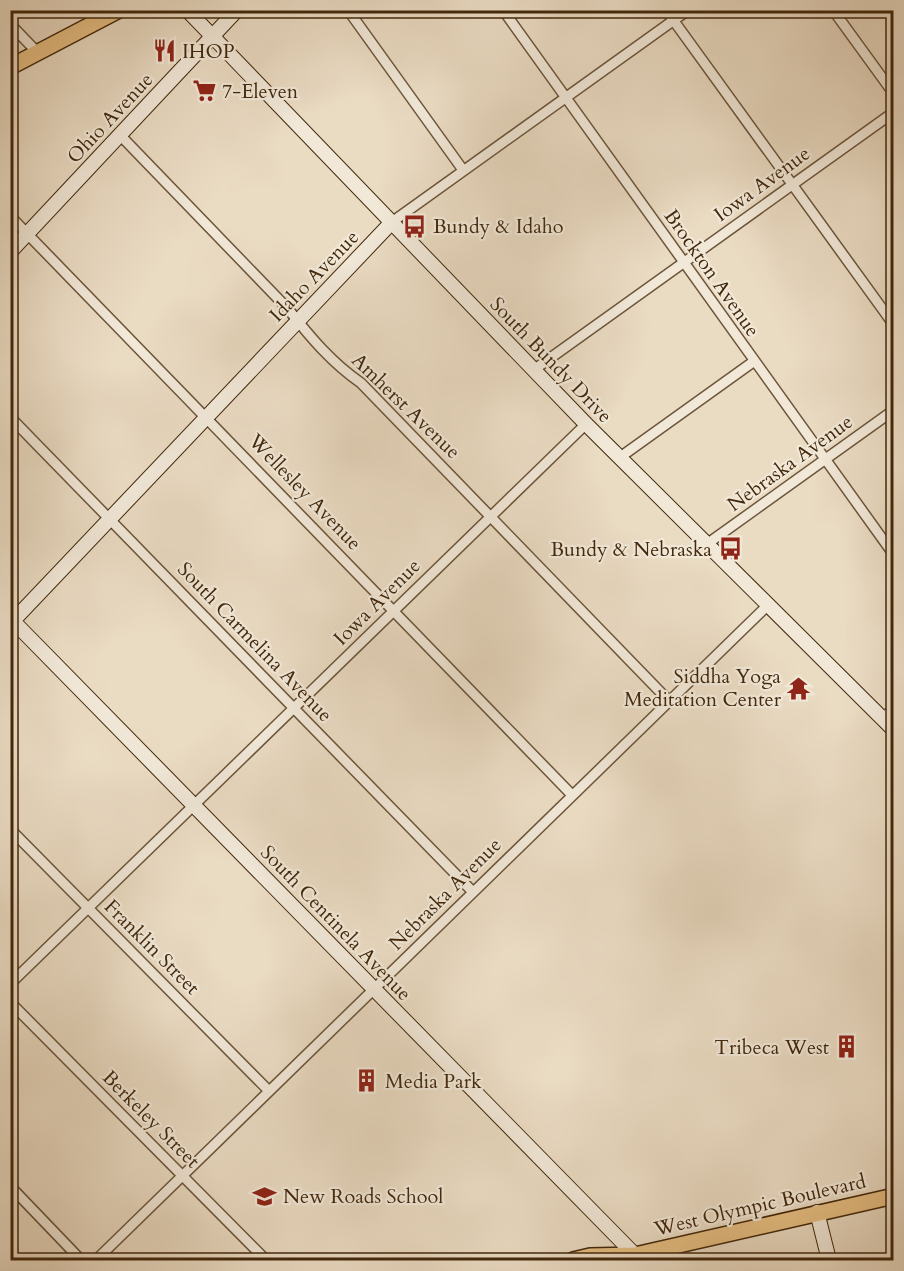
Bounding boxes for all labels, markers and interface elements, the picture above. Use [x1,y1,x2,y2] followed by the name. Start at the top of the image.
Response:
[151,38,177,64] restaurant icon: IHOP
[182,38,235,65] place label: IHOP
[61,67,159,169] street label: Ohio Avenue
[191,78,217,104] supermarket icon: 7-Eleven
[222,78,299,105] place label: 7-Eleven
[709,140,815,228] street label: Iowa Avenue
[658,204,766,342] street label: Brockton Avenue
[402,213,428,239] bus stop icon: Bundy & Idaho
[433,213,564,240] place label: Bundy & Idaho
[263,224,365,328] street label: Idaho Avenue
[484,291,618,429] street label: South Bundy Drive
[346,347,466,465] street label: Amherst Avenue
[722,408,858,518] street label: Nebraska Avenue
[242,427,368,556] street label: Wellesley Avenue
[550,536,712,563] place label: Bundy & Nebraska
[717,536,743,562] bus stop icon: Bundy & Nebraska
[328,553,426,651] street label: Iowa Avenue
[171,556,339,728] street label: South Carmelina Avenue
[624,663,782,713] place label: Siddha Yoga Meditation Center
[786,675,812,701] temple icon: Siddha Yoga Meditation Center
[383,832,507,956] street label: Nebraska Avenue
[255,839,417,1007] street label: South Centinela Avenue
[98,893,206,1001] street label: Franklin Street
[714,1034,830,1061] place label: Tribeca West
[834,1034,860,1060] building icon: Tribeca West
[96,1064,206,1174] street label: Berkeley Street
[354,1068,380,1094] building icon: Media Park
[385,1068,482,1095] place label: Media Park
[651,1167,869,1243] street label: West Olympic Boulevard
[252,1183,278,1209] school or university icon: New Roads School
[283,1183,443,1210] place label: New Roads School

